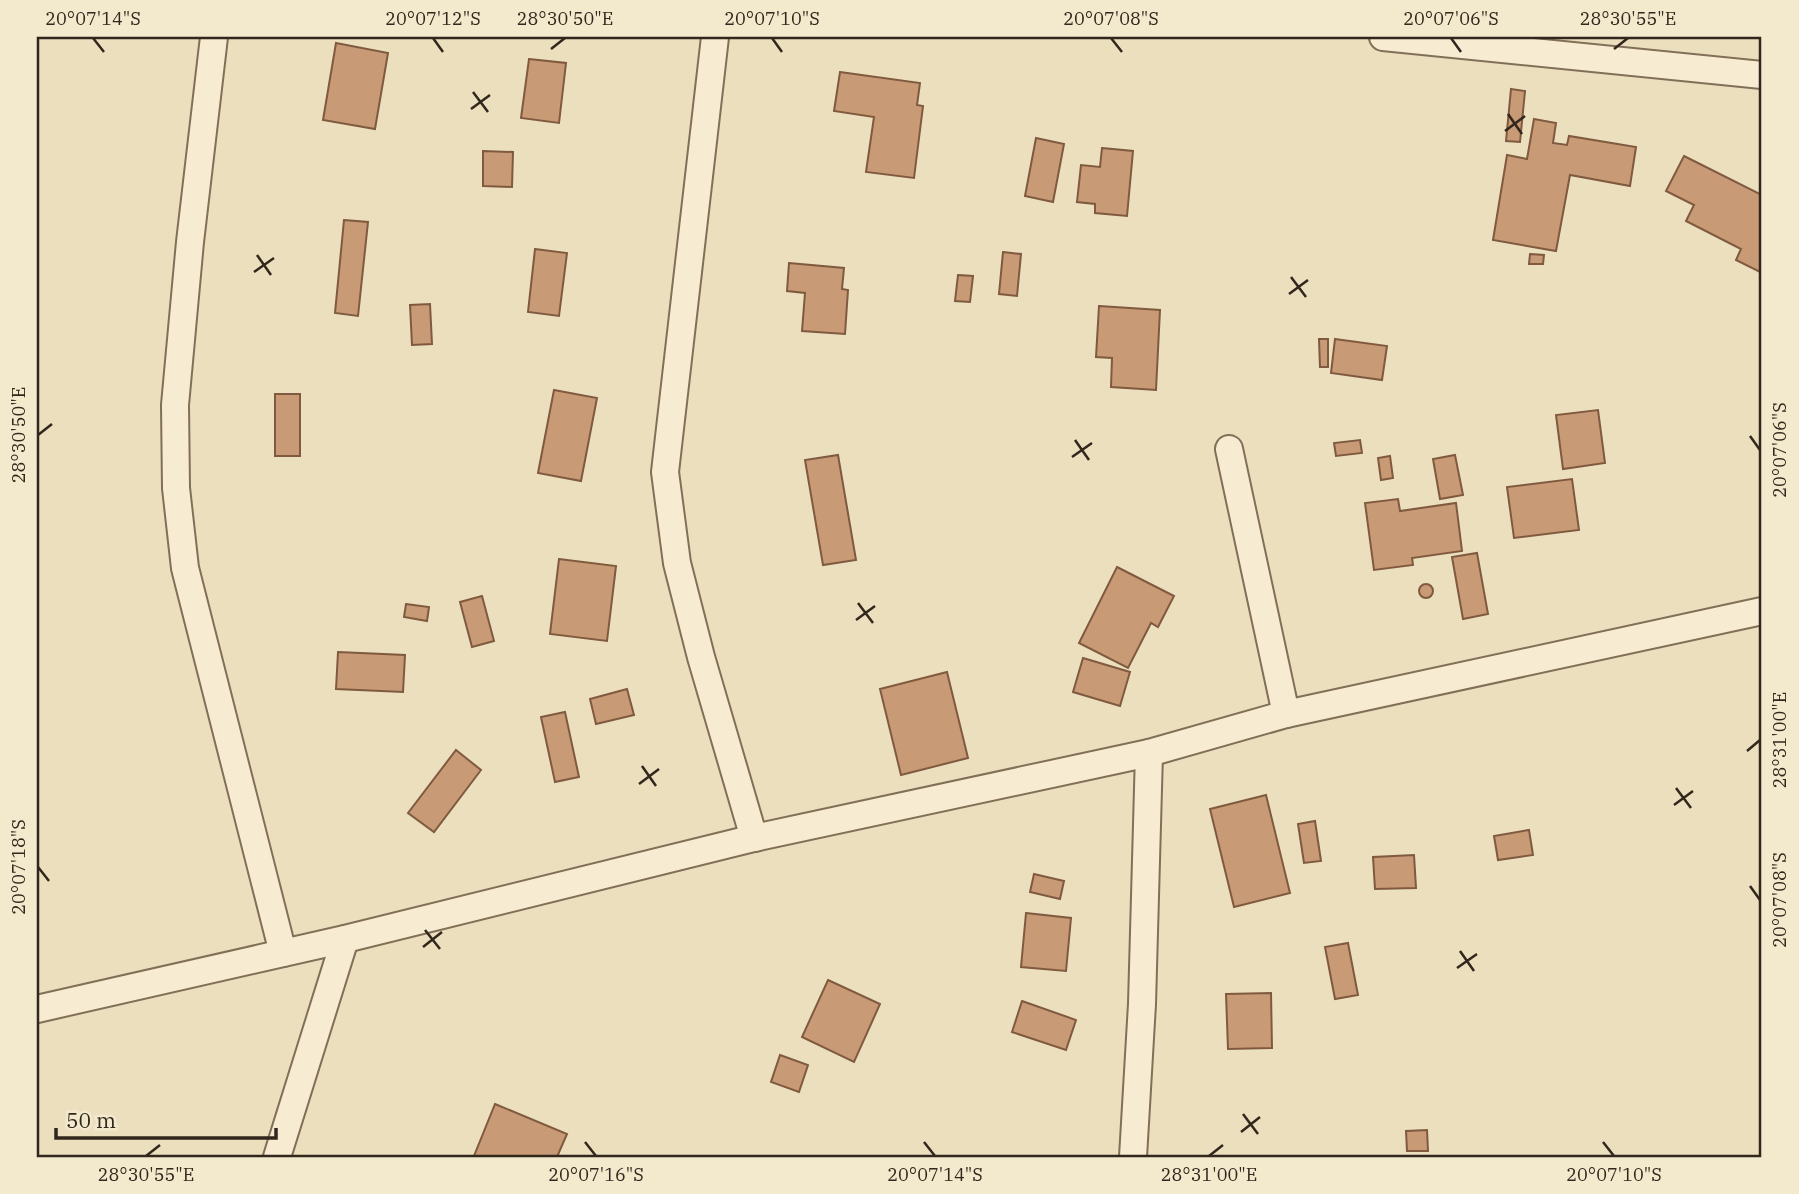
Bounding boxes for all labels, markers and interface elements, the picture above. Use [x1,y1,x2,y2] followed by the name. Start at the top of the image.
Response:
[45,7,141,30] text: 20°07'14"S
[385,7,481,30] text: 20°07'12"S
[517,7,613,30] text: 28°30'50"E
[724,7,820,30] text: 20°07'10"S
[1063,7,1159,30] text: 20°07'08"S
[1403,7,1499,30] text: 20°07'06"S
[1580,7,1676,30] text: 28°30'55"E
[7,387,30,483] text: 28°30'50"E
[1768,402,1791,498] text: 20°07'06"S
[1768,692,1791,788] text: 28°31'00"E
[7,819,30,915] text: 20°07'18"S
[1768,852,1791,948] text: 20°07'08"S
[56,1096,276,1140] scale bar
[66,1106,116,1134] text: 50 m
[98,1163,194,1186] text: 28°30'55"E
[548,1163,644,1186] text: 20°07'16"S
[887,1163,983,1186] text: 20°07'14"S
[1161,1163,1257,1186] text: 28°31'00"E
[1566,1163,1662,1186] text: 20°07'10"S

